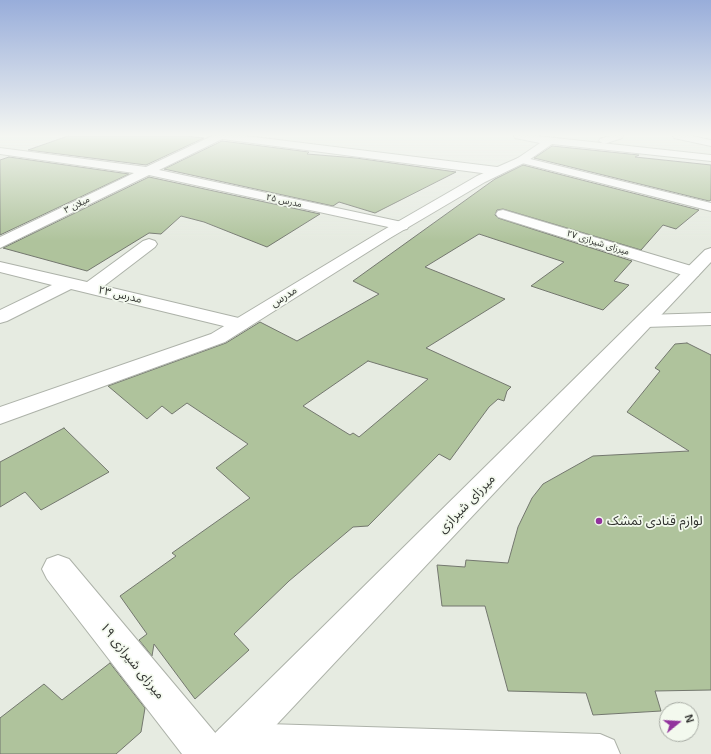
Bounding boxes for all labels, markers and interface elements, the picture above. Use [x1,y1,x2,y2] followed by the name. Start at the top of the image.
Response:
[265,192,303,210] street label: مدرس ۲۵
[62,194,92,216] street label: میلان ۳
[565,228,631,258] street label: میرزای شیرازی ۲۷
[97,284,143,306] street label: مدرس ۲۳
[268,284,300,310] street label: مدرس
[435,471,499,537] street label: میرزای شیرازی
[607,513,703,529] place label: لوازم قنادی تمشک
[594,516,604,526] marker: لوازم قنادی تمشک
[96,620,168,702] street label: میرزای شیرازی ۱۹
[659,702,699,742] north arrow
[683,713,696,724] text: N

